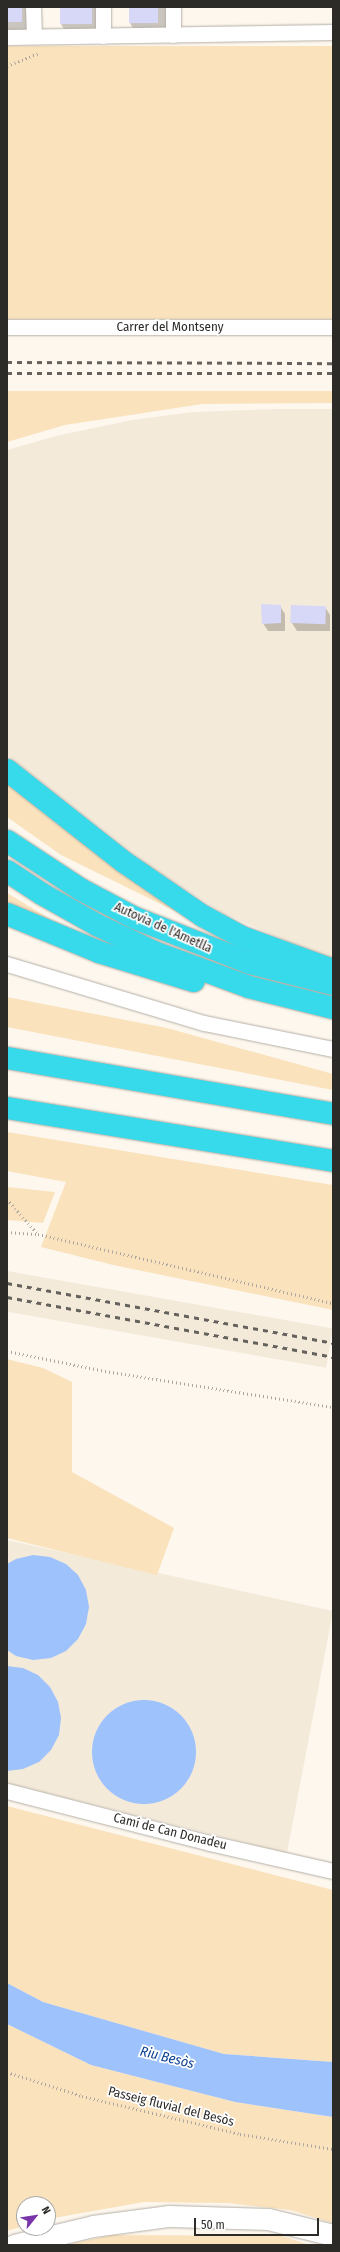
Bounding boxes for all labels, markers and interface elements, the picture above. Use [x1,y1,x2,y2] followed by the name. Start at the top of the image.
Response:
[116,319,224,335] street label: Carrer del Montseny
[112,899,214,957] street label: Autovia de l'Ametlla
[112,1810,228,1854] street label: Camí de Can Donadeu
[138,2043,196,2073] water label: Riu Besòs
[106,2084,236,2130] street label: Passeig fluvial del Besòs
[16,2196,56,2236] north arrow
[39,2204,53,2216] text: N
[196,2210,321,2236] scale bar
[201,2218,225,2232] text: 50 m

